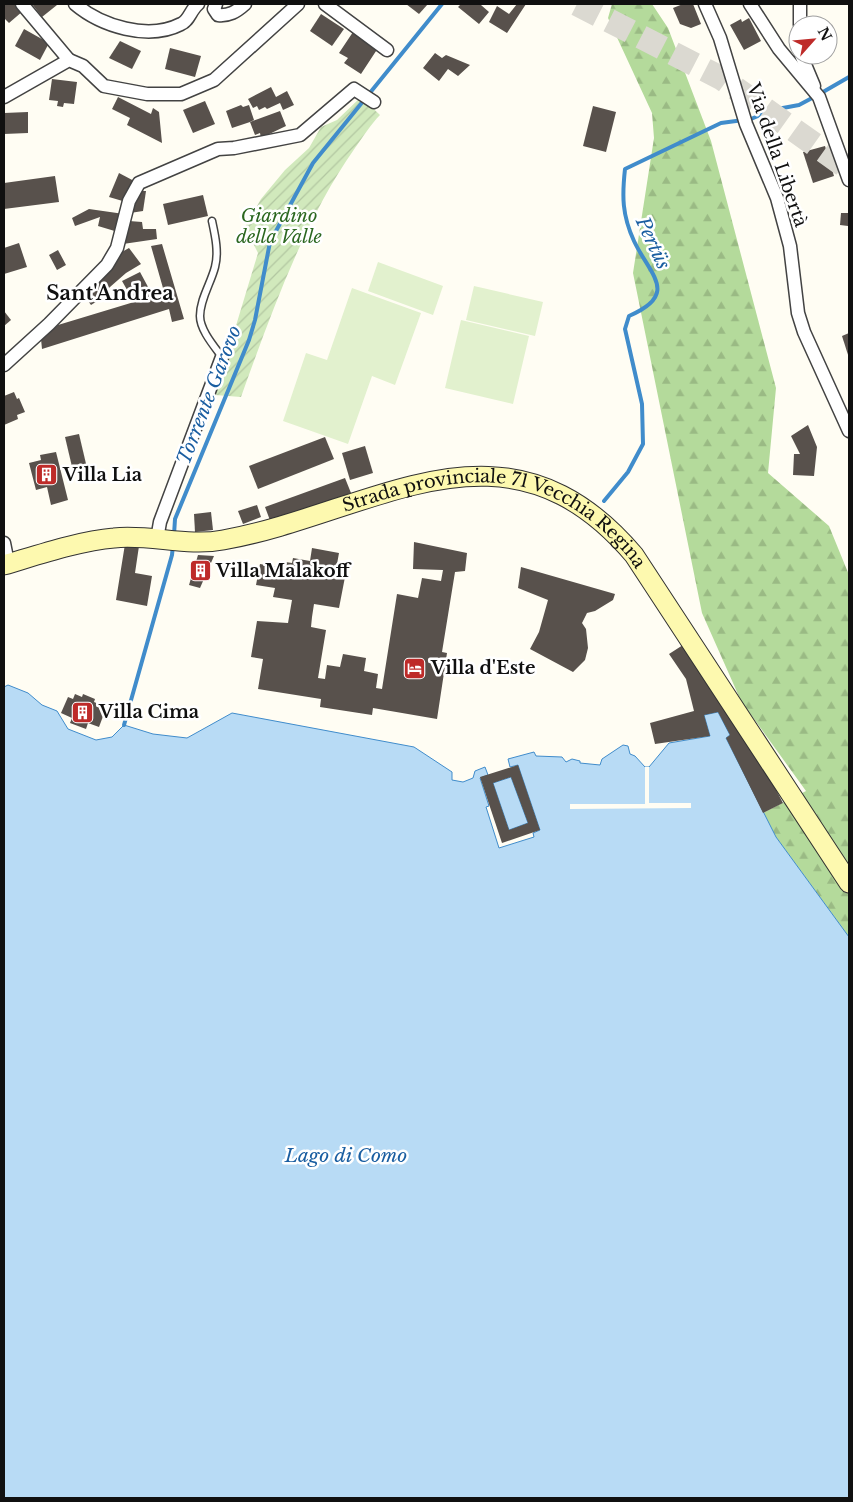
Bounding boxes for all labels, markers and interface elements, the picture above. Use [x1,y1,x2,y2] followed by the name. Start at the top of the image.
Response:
[788,15,838,65] north arrow
[814,24,836,44] text: N
[742,79,812,230] street label: Via della Libertà
[236,205,322,248] park label: Giardino della Valle
[631,212,675,273] water label: Pertüs
[46,281,174,305] district label: Sant'Andrea
[172,322,246,468] water label: Torrente Garovo
[35,463,59,487] building icon: Villa Lia
[62,464,143,486] place label: Villa Lia
[339,465,651,572] street label: Strada provinciale 71 Vecchia Regina
[188,559,212,583] building icon: Villa Malakoff
[215,560,352,582] place label: Villa Malakoff
[403,656,427,680] hotel icon: Villa d'Este
[430,657,536,679] place label: Villa d'Este
[71,700,95,724] building icon: Villa Cima
[98,701,200,723] place label: Villa Cima
[284,1144,407,1167] water label: Lago di Como

